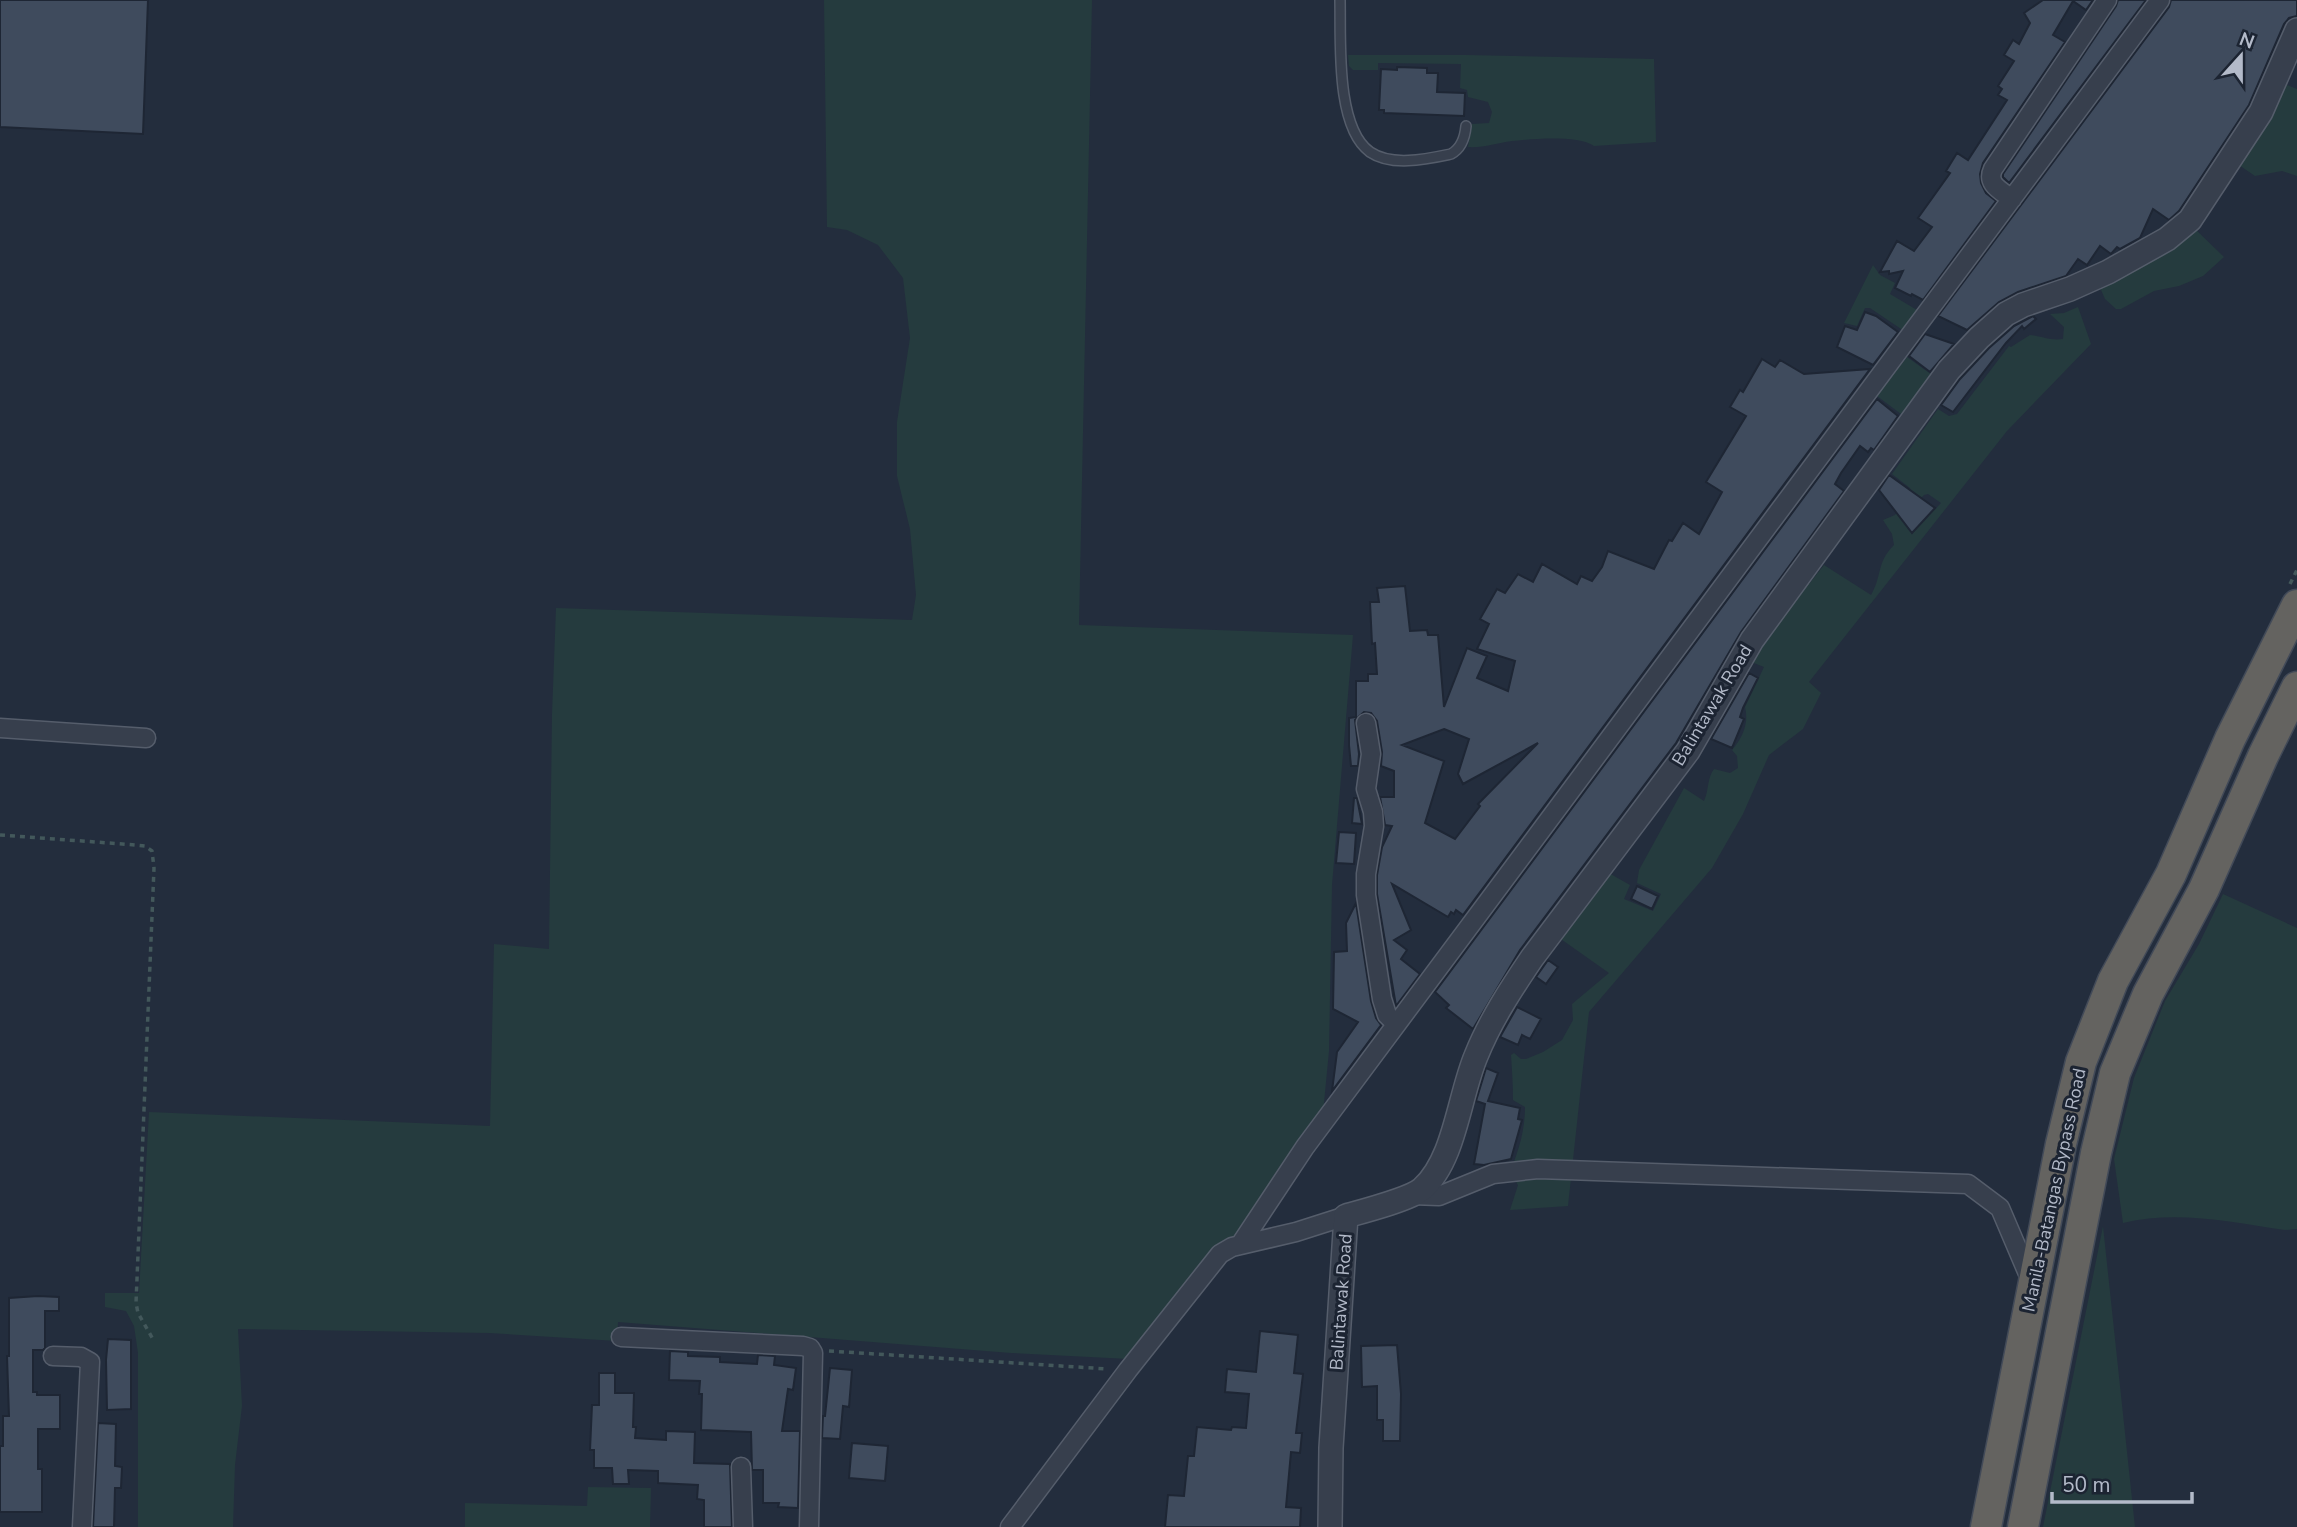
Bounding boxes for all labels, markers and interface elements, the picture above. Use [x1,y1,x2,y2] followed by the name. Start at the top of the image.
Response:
[2206,21,2276,91] north arrow
[2235,26,2258,56] text: N
[1666,640,1758,770] street label: Balintawak Road
[2016,1066,2092,1314] street label: Manila-Batangas Bypass Road
[1324,1233,1358,1371] street label: Balintawak Road
[2052,1460,2192,1504] scale bar
[2062,1471,2111,1499] text: 50 m

